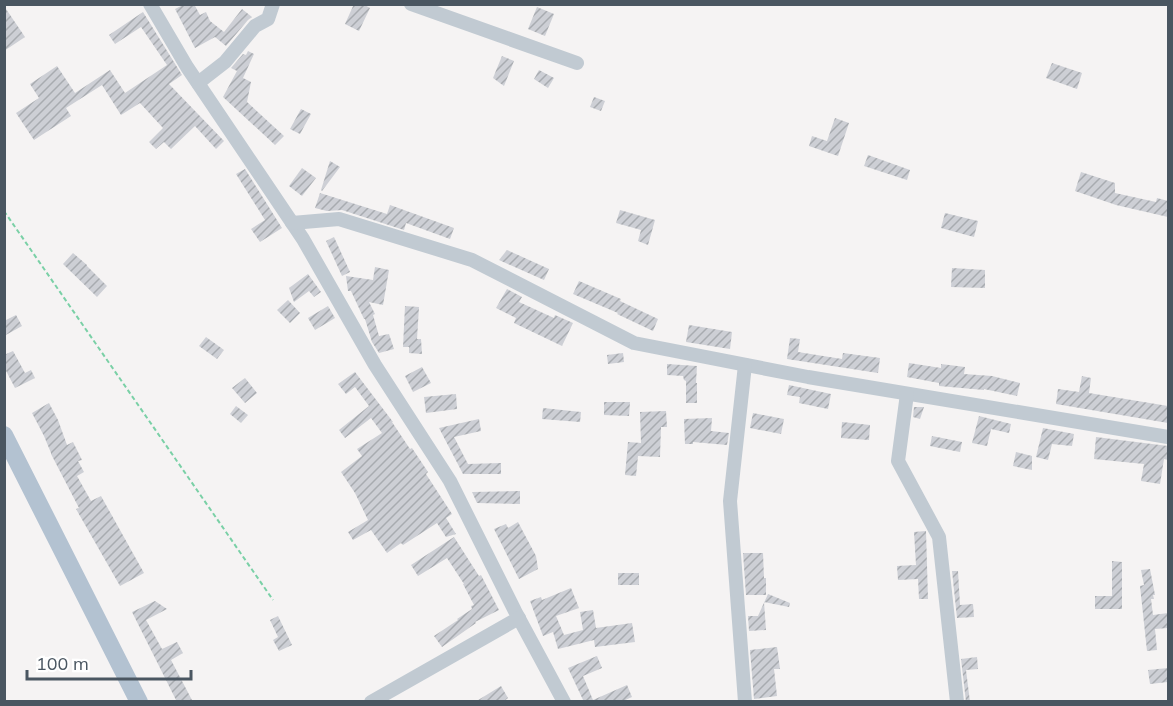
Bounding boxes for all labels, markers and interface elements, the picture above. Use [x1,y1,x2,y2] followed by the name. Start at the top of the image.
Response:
[27,643,190,681] scale bar
[36,652,89,675] text: 100 m

